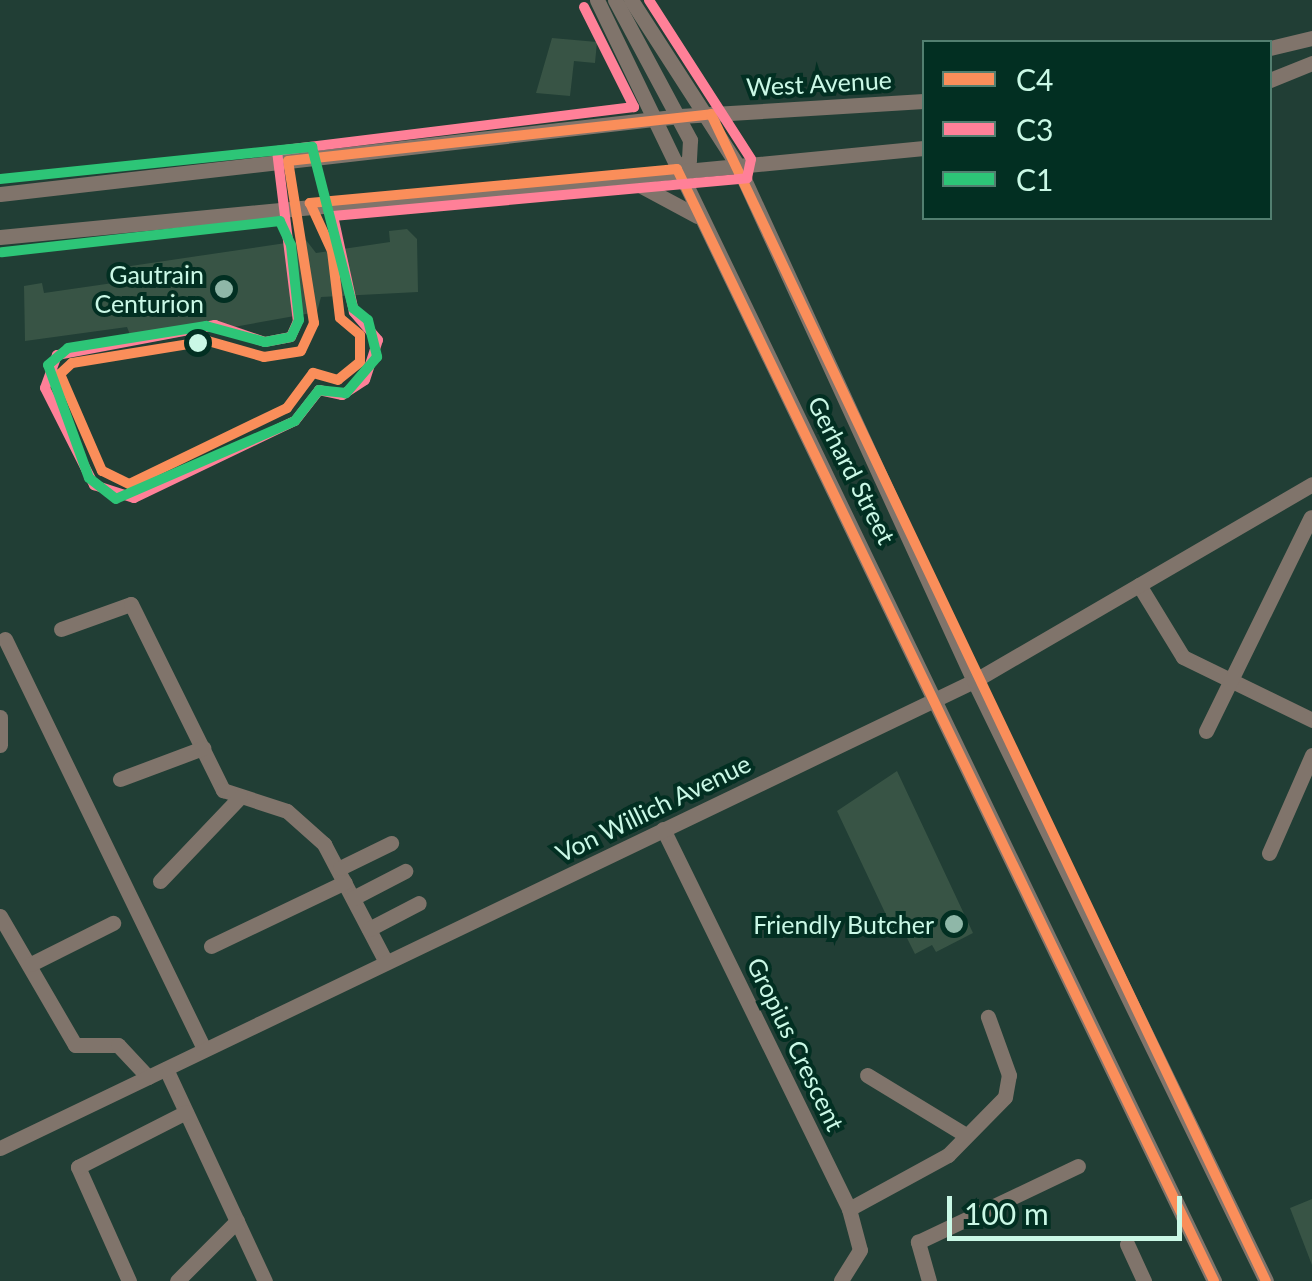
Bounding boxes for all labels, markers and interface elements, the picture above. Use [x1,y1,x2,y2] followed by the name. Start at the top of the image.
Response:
[922,40,1272,220] legend
[1016,61,1053,97] text: C4
[745,64,893,102] street label: West Avenue
[1016,111,1053,147] text: C3
[1016,161,1053,197] text: C1
[94,260,204,319] place label: Gautrain Centurion
[213,278,235,300] marker: Gautrain Centurion
[188,333,208,353] unlabelled marker
[802,391,902,549] street label: Gerhard Street
[550,748,756,868] street label: Von Willich Avenue
[753,909,934,939] place label: Friendly Butcher
[943,913,965,935] marker: Friendly Butcher
[741,953,851,1135] street label: Gropius Crescent
[952,1176,1187,1238] scale bar
[964,1195,1049,1231] text: 100 m

